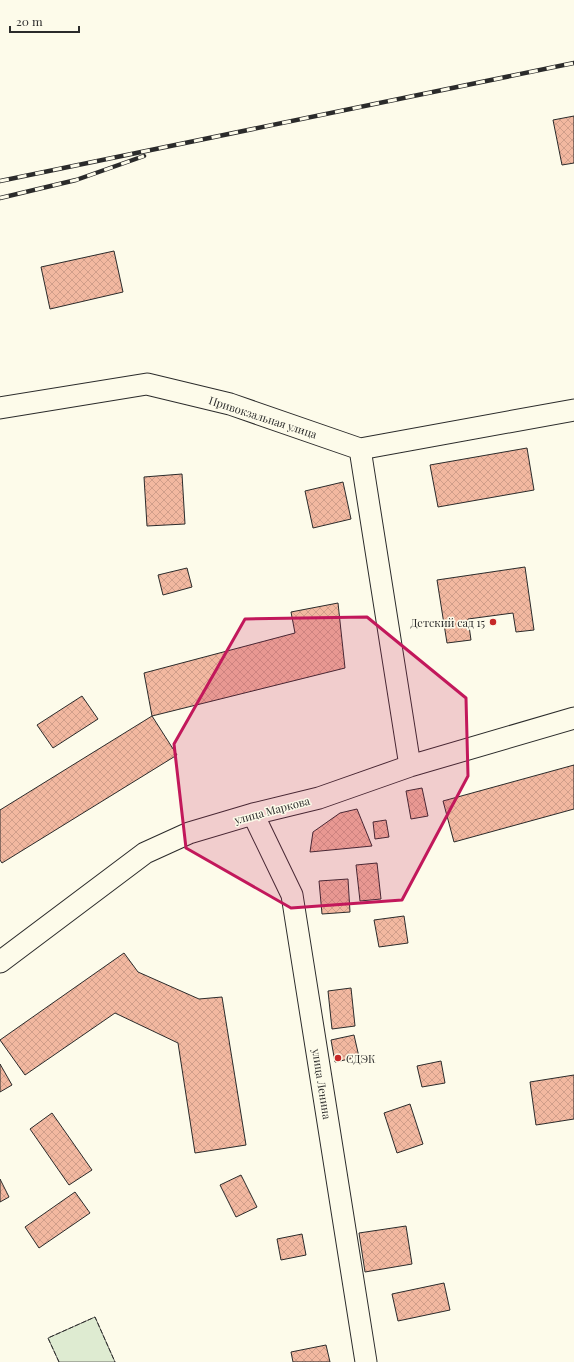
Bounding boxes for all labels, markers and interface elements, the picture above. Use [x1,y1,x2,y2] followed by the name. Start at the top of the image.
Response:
[10,8,79,34] scale bar
[16,13,43,29] text: 20 m
[207,392,319,442] street label: Привокзальная улица
[411,615,485,630] place label: Детский сад 15
[488,617,498,627] marker: Детский сад 15
[232,793,312,828] street label: улица Маркова
[309,1047,335,1121] street label: улица Ленина
[346,1051,376,1066] place label: СДЭК
[333,1053,343,1063] marker: СДЭК

